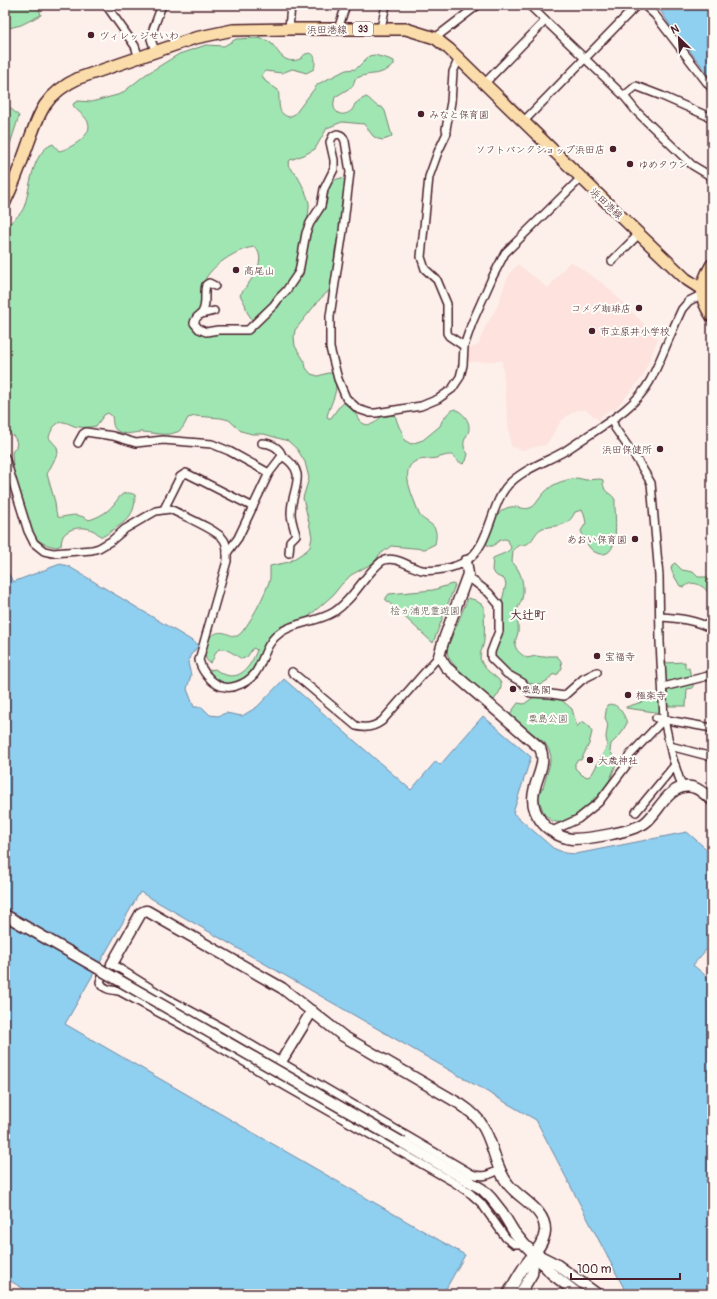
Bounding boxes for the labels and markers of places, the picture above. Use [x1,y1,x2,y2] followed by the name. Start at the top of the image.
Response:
[86,30,96,40] marker: ヴィレッジせいわ
[99,30,179,42] place label: ヴィレッジせいわ
[416,109,426,119] marker: みなと保育園
[429,109,489,121] place label: みなと保育園
[475,144,605,156] place label: ソフトバンクショップ浜田店
[608,144,618,154] marker: ソフトバンクショップ浜田店
[625,159,635,169] marker: ゆめタウン
[638,159,688,171] place label: ゆめタウン
[231,265,241,275] marker: 高尾山
[244,265,274,277] place label: 高尾山
[571,303,631,315] place label: コメダ珈琲店
[634,303,644,313] marker: コメダ珈琲店
[587,326,597,336] marker: 市立原井小学校
[600,326,670,338] place label: 市立原井小学校
[602,444,652,456] place label: 浜田保健所
[655,444,665,454] marker: 浜田保健所
[567,534,627,546] place label: あおい保育園
[630,534,640,544] marker: あおい保育園
[592,651,602,661] marker: 宝福寺
[605,651,635,663] place label: 宝福寺
[508,684,518,694] marker: 粟島閣
[521,684,551,696] place label: 粟島閣
[623,690,633,700] marker: 極楽寺
[636,690,666,702] place label: 極楽寺
[585,755,595,765] marker: 大歳神社
[598,755,638,767] place label: 大歳神社

